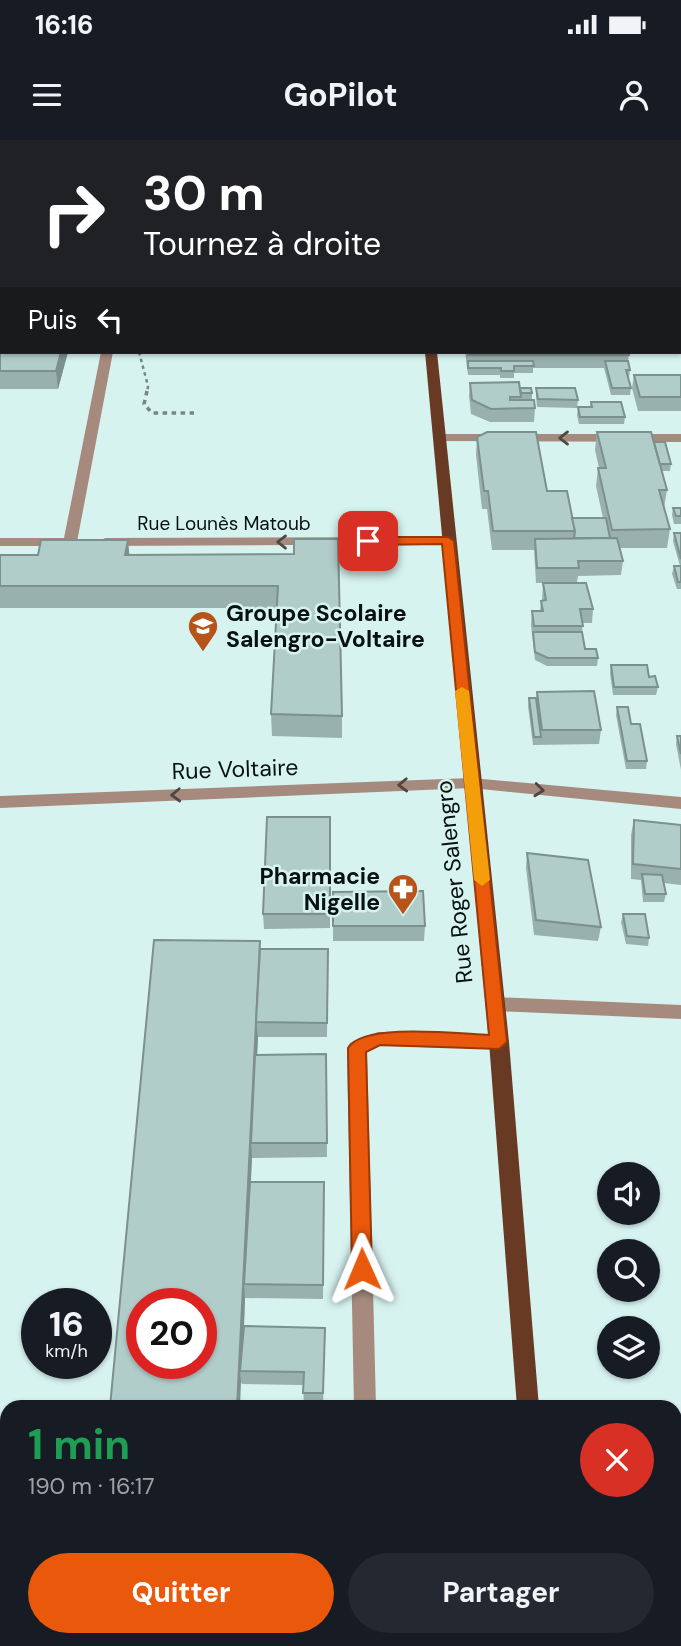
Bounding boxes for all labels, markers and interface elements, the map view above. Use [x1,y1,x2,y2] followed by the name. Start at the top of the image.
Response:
[35,8,94,42] text: 16:16
[283,74,398,116] text: GoPilot
[28,76,66,114] icon: menu
[615,76,653,114] icon: person
[143,161,265,225] text: 30 m
[28,168,119,259] icon: right
[143,223,381,265] text: Tournez à droite
[91,301,129,339] icon: left
[28,303,77,337] text: Puis
[558,430,569,446] one-way arrow
[137,511,311,536] street label: Rue Lounès Matoub
[338,511,398,571] pin
[349,522,387,560] icon: arrive
[276,534,287,549] one-way arrow
[226,598,425,654] place label: Groupe Scolaire Salengro-Voltaire
[186,609,220,653] school or university icon: Groupe Scolaire Salengro-Voltaire
[171,752,299,786] street label: Rue Voltaire
[397,777,408,792] one-way arrow
[428,779,480,985] street label: Rue Roger Salengro
[533,782,545,797] one-way arrow
[170,787,181,802] one-way arrow
[260,861,380,917] place label: Pharmacie Nigelle
[386,872,420,916] pharmacy icon: Pharmacie Nigelle
[597,1162,660,1379] map controls
[597,1162,660,1225] button: sound
[325,1232,399,1306] position arrow
[597,1239,660,1302] button: search
[126,1288,217,1379] speed limit sign: 20
[49,1301,84,1347] text: 16
[597,1316,660,1379] button: layers
[45,1339,88,1363] text: km/h
[28,1417,130,1472] text: 1 min
[580,1423,654,1497] button: close
[28,1471,154,1501] text: 190 m · 16:17
[28,1553,334,1633] button: Quitter
[348,1553,654,1633] button: Partager

